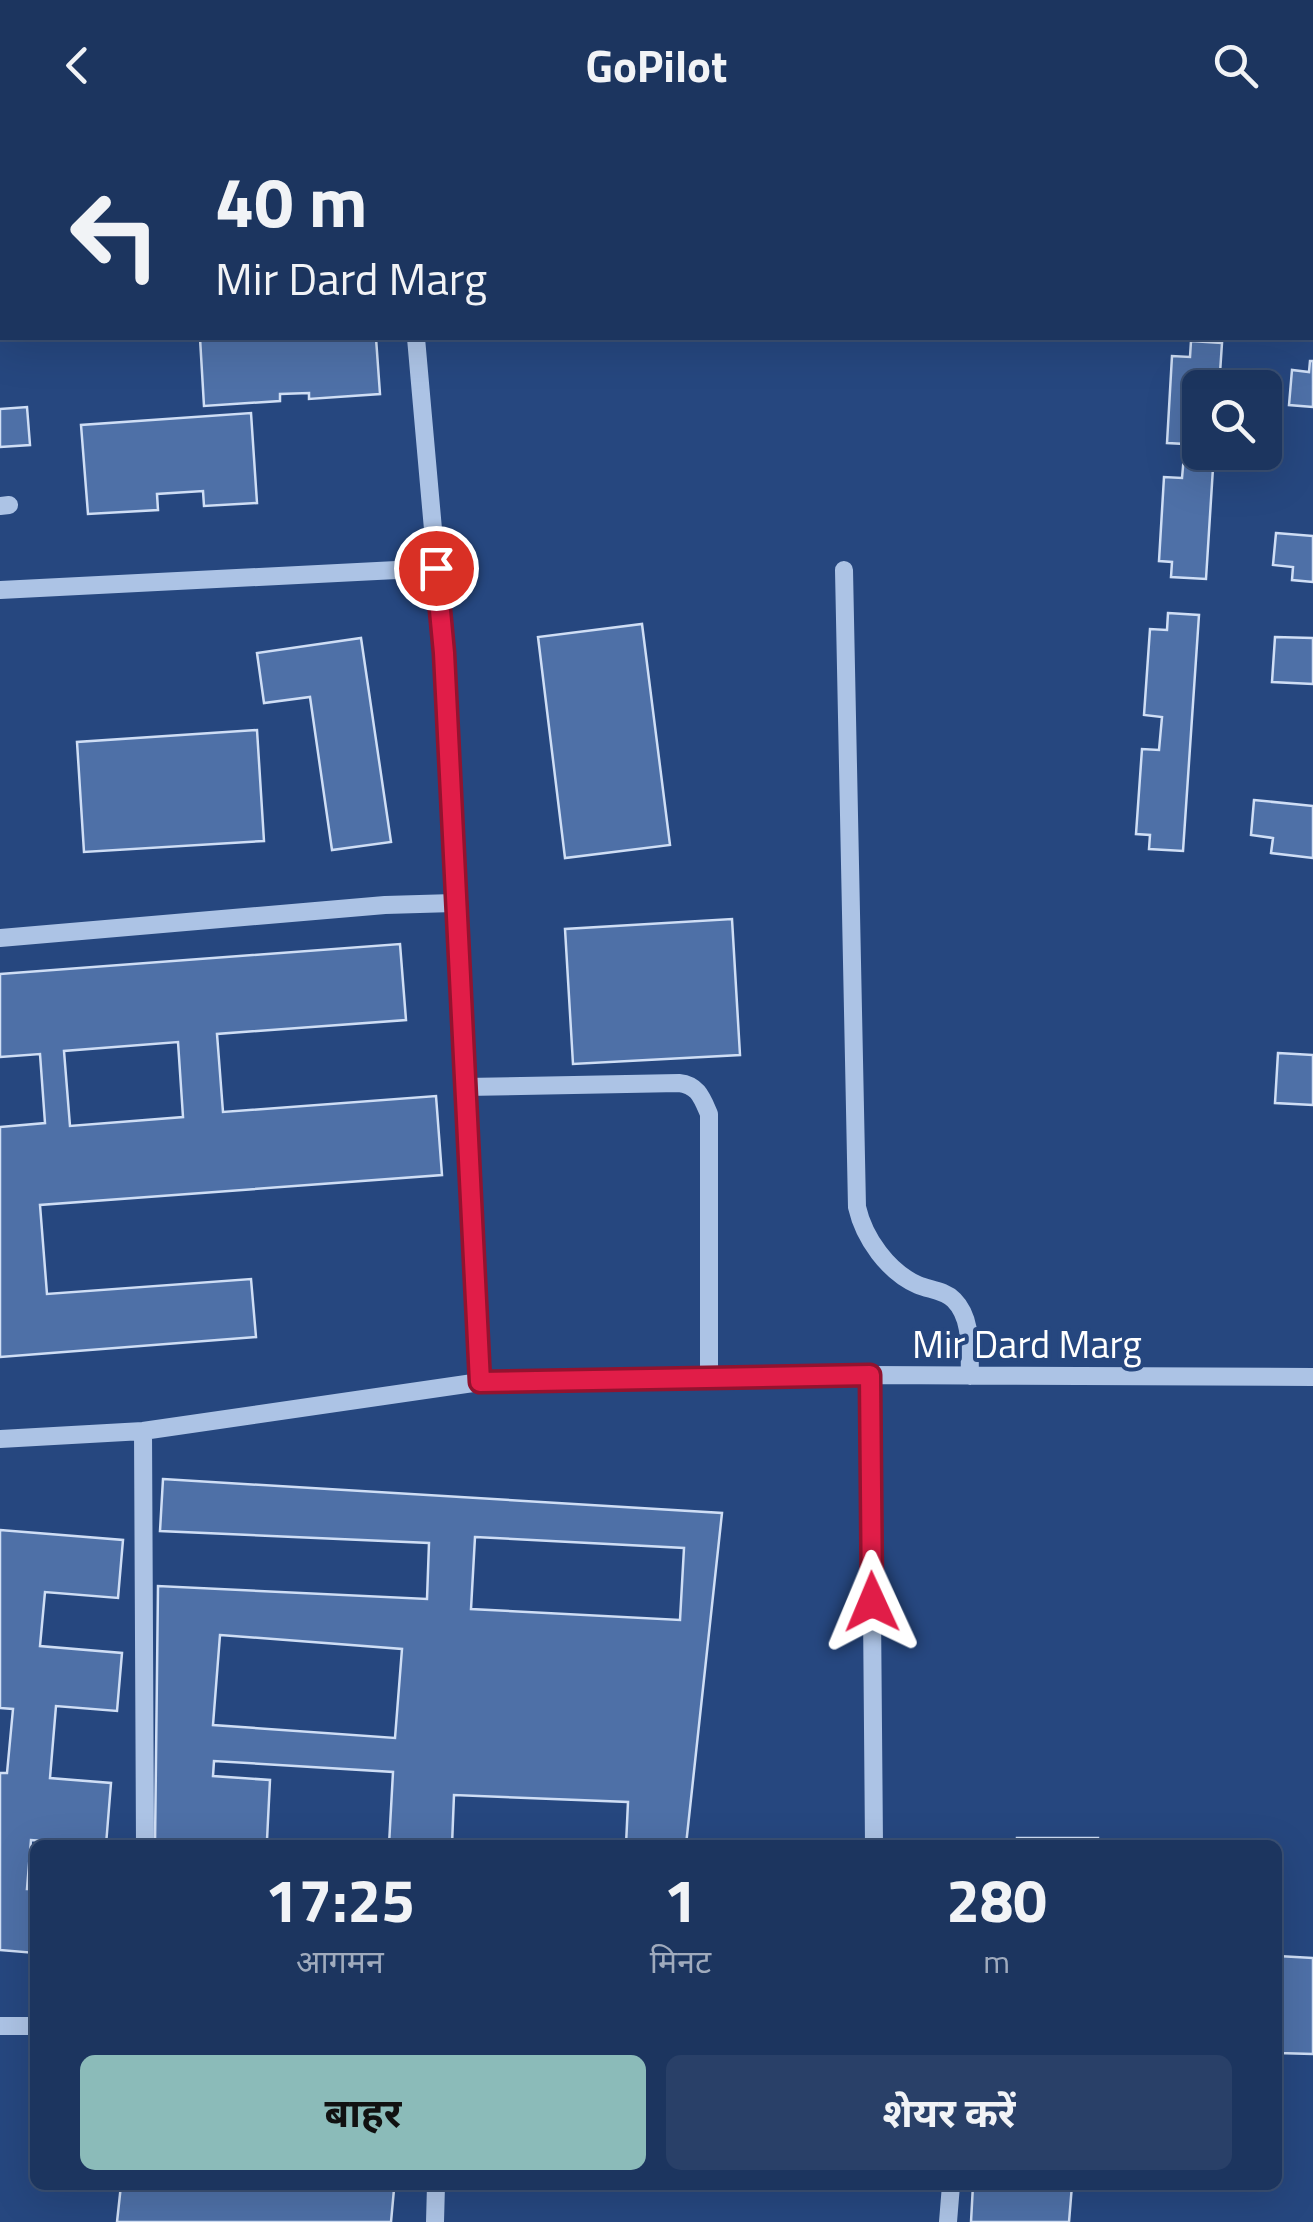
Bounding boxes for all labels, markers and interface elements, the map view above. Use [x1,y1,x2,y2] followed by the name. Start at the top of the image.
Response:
[586,31,727,99] text: GoPilot
[50,38,105,93] icon: back
[1208,38,1263,93] icon: search
[215,148,368,254] text: 40 m
[50,170,180,300] icon: left
[215,244,487,312] text: Mir Dard Marg
[1182,370,1282,470] map controls
[1182,370,1282,470] button: search
[394,526,479,611] pin
[409,541,464,596] icon: arrive
[912,1315,1142,1373] street label: Mir Dard Marg
[820,1550,924,1654] position arrow
[265,1854,415,1945] text: 17:25
[664,1854,697,1945] text: 1
[946,1854,1047,1945] text: 280
[296,1937,384,1985] text: आगमन
[650,1937,711,1985] text: मिनट
[983,1937,1010,1985] text: m
[80,2055,646,2170] button: बाहर
[666,2055,1232,2170] button: शेयर करें

